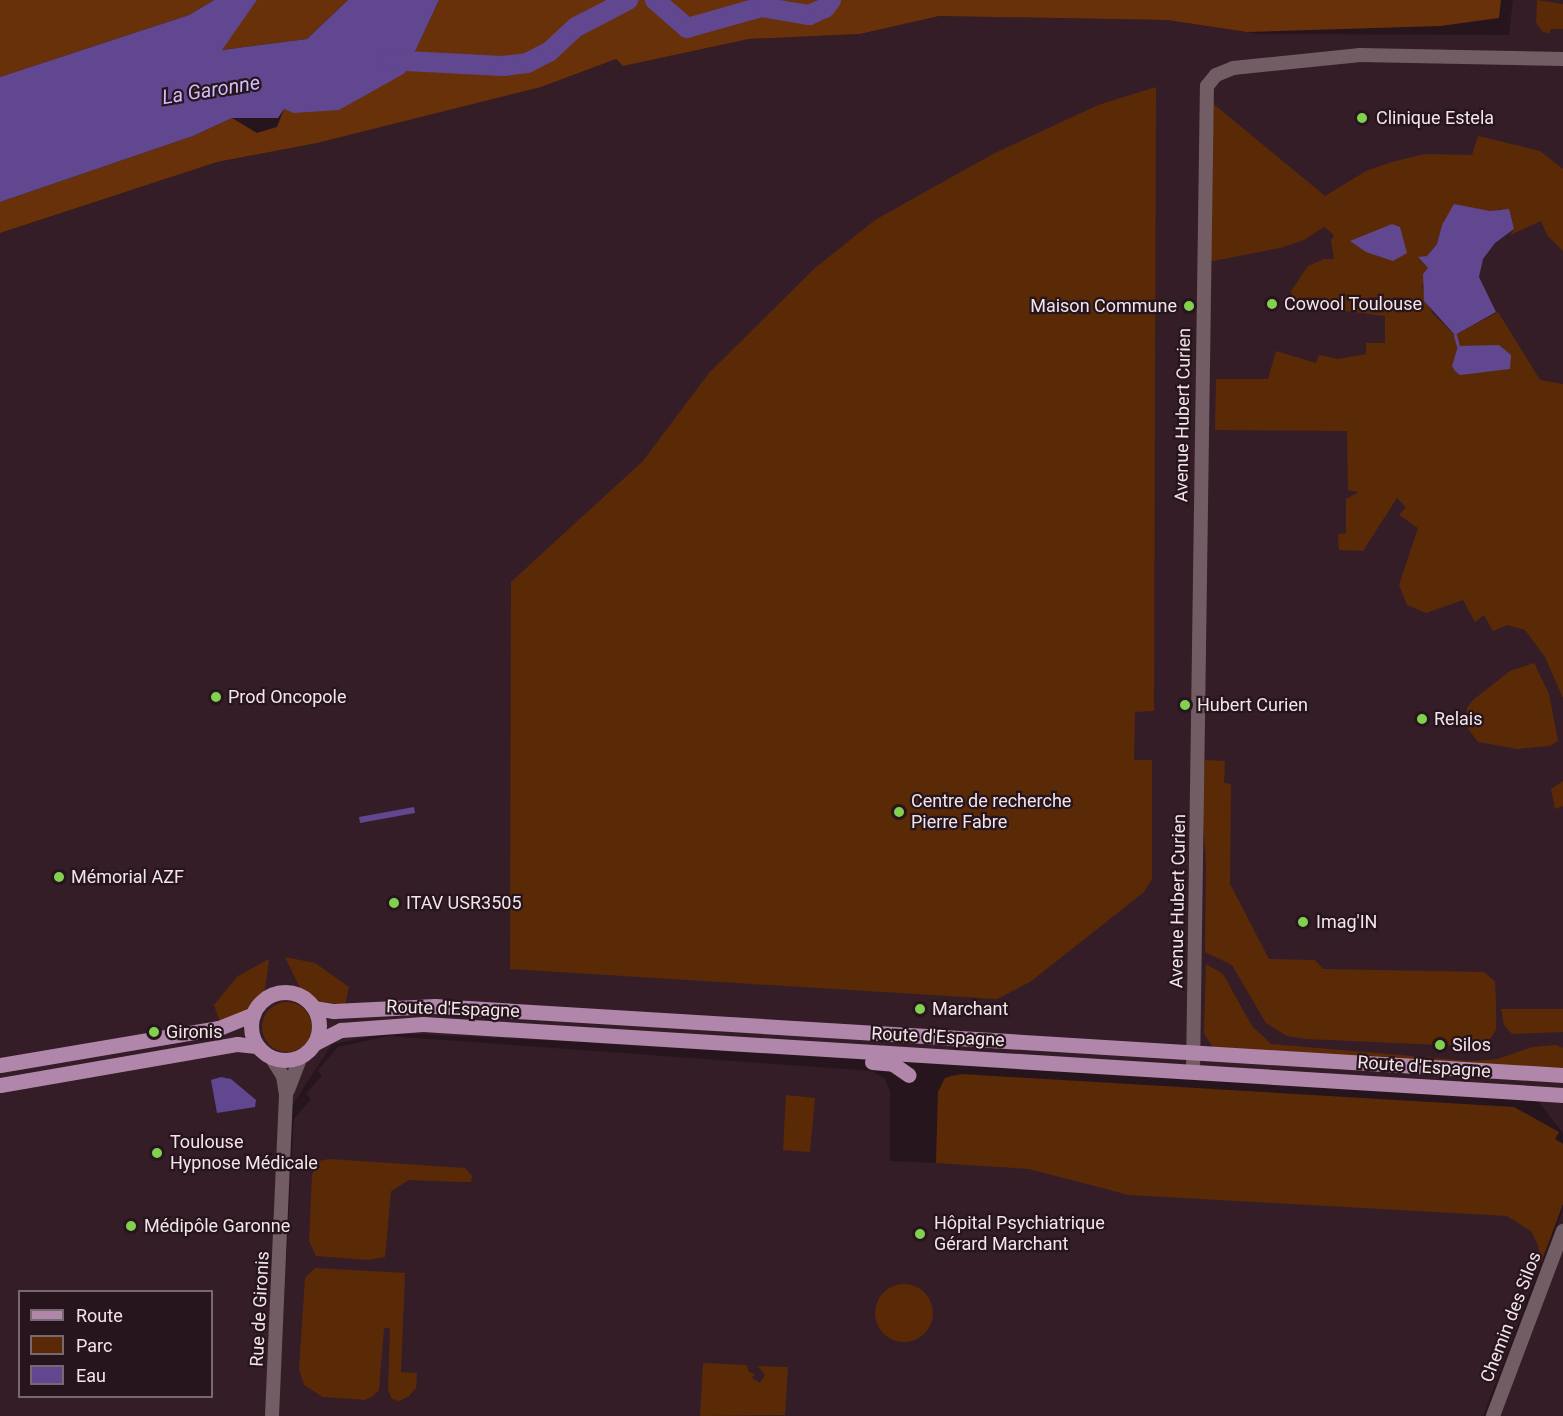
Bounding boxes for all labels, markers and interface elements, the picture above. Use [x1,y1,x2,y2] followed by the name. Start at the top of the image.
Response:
[160,70,262,110] water label: La Garonne
[1376,107,1494,129] place label: Clinique Estela
[1353,109,1371,127] marker: Clinique Estela
[1284,293,1422,315] place label: Cowool Toulouse
[1030,295,1177,317] place label: Maison Commune
[1265,297,1279,311] marker: Cowool Toulouse
[1182,299,1196,313] marker: Maison Commune
[1171,328,1195,502] street label: Avenue Hubert Curien
[228,686,346,708] place label: Prod Oncopole
[209,690,223,704] marker: Prod Oncopole
[1197,694,1308,716] place label: Hubert Curien
[1178,698,1192,712] marker: Hubert Curien
[1434,708,1482,730] place label: Relais
[1415,712,1429,726] marker: Relais
[911,791,1071,834] place label: Centre de recherche Pierre Fabre
[892,805,906,819] marker: Centre de recherche Pierre Fabre
[1166,814,1190,988] street label: Avenue Hubert Curien
[71,866,184,888] place label: Mémorial AZF
[52,870,66,884] marker: Mémorial AZF
[406,892,522,914] place label: ITAV USR3505
[387,896,401,910] marker: ITAV USR3505
[1316,911,1377,933] place label: Imag'IN
[1294,913,1312,931] marker: Imag'IN
[386,996,520,1022] street label: Route d'Espagne
[932,998,1008,1020] place label: Marchant
[913,1002,927,1016] marker: Marchant
[166,1021,222,1043] place label: Gironis
[871,1023,1005,1051] street label: Route d'Espagne
[147,1025,161,1039] marker: Gironis
[1452,1034,1491,1056] place label: Silos
[1433,1038,1447,1052] marker: Silos
[1357,1052,1491,1082] street label: Route d'Espagne
[170,1132,318,1174] place label: Toulouse Hypnose Médicale
[148,1144,166,1162] marker: Toulouse Hypnose Médicale
[934,1213,1105,1256] place label: Hôpital Psychiatrique Gérard Marchant
[144,1215,290,1237] place label: Médipôle Garonne
[122,1217,140,1235] marker: Médipôle Garonne
[911,1225,929,1243] marker: Hôpital Psychiatrique Gérard Marchant
[1476,1249,1546,1385] street label: Chemin des Silos
[246,1251,274,1367] street label: Rue de Gironis
[18,1290,213,1398] legend
[76,1305,123,1326] text: Route
[76,1335,112,1356] text: Parc
[76,1365,106,1386] text: Eau

